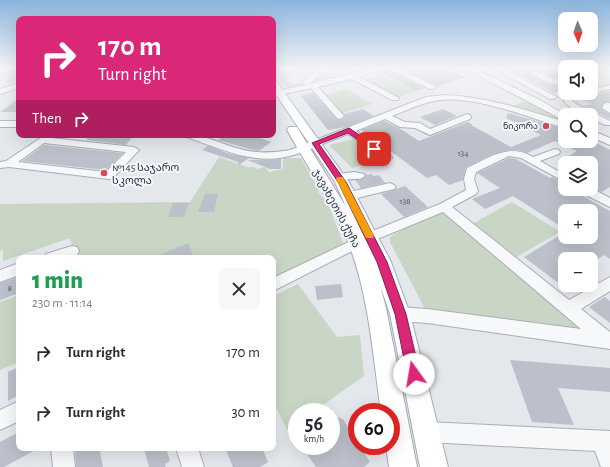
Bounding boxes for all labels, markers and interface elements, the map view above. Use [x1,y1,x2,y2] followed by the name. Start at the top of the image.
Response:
[558,12,598,52] north arrow
[558,12,598,292] map controls
[32,32,84,84] icon: right
[98,33,162,61] text: 170 m
[558,60,598,100] button: sound
[98,66,167,84] text: Turn right
[70,108,92,130] icon: right
[558,108,598,148] button: search
[32,111,62,126] text: Then
[503,121,538,131] place label: ნიკორა
[541,121,551,131] marker: ნიკორა
[357,132,391,166] pin
[363,138,385,160] icon: arrive
[457,149,469,158] house number: 134
[558,156,598,196] button: layers
[112,162,180,187] place label: №145 საჯარო სკოლა
[310,167,362,250] street label: ჯავახეთის ქუჩა
[99,168,109,178] marker: №145 საჯარო სკოლა
[399,197,411,206] house number: 138
[558,204,598,244] button: +
[558,252,598,292] button: −
[218,268,260,310] button: close
[32,269,83,293] text: 1 min
[8,284,12,293] house number: 8
[32,297,93,310] text: 230 m · 11:14
[32,342,54,364] icon: right
[66,345,125,360] text: Turn right
[226,345,260,360] text: 170 m
[393,353,435,395] position arrow
[32,402,54,424] icon: right
[348,403,400,455] speed limit sign: 60
[66,405,125,420] text: Turn right
[231,405,260,420] text: 30 m
[305,414,323,434] text: 56
[304,434,324,444] text: km/h

